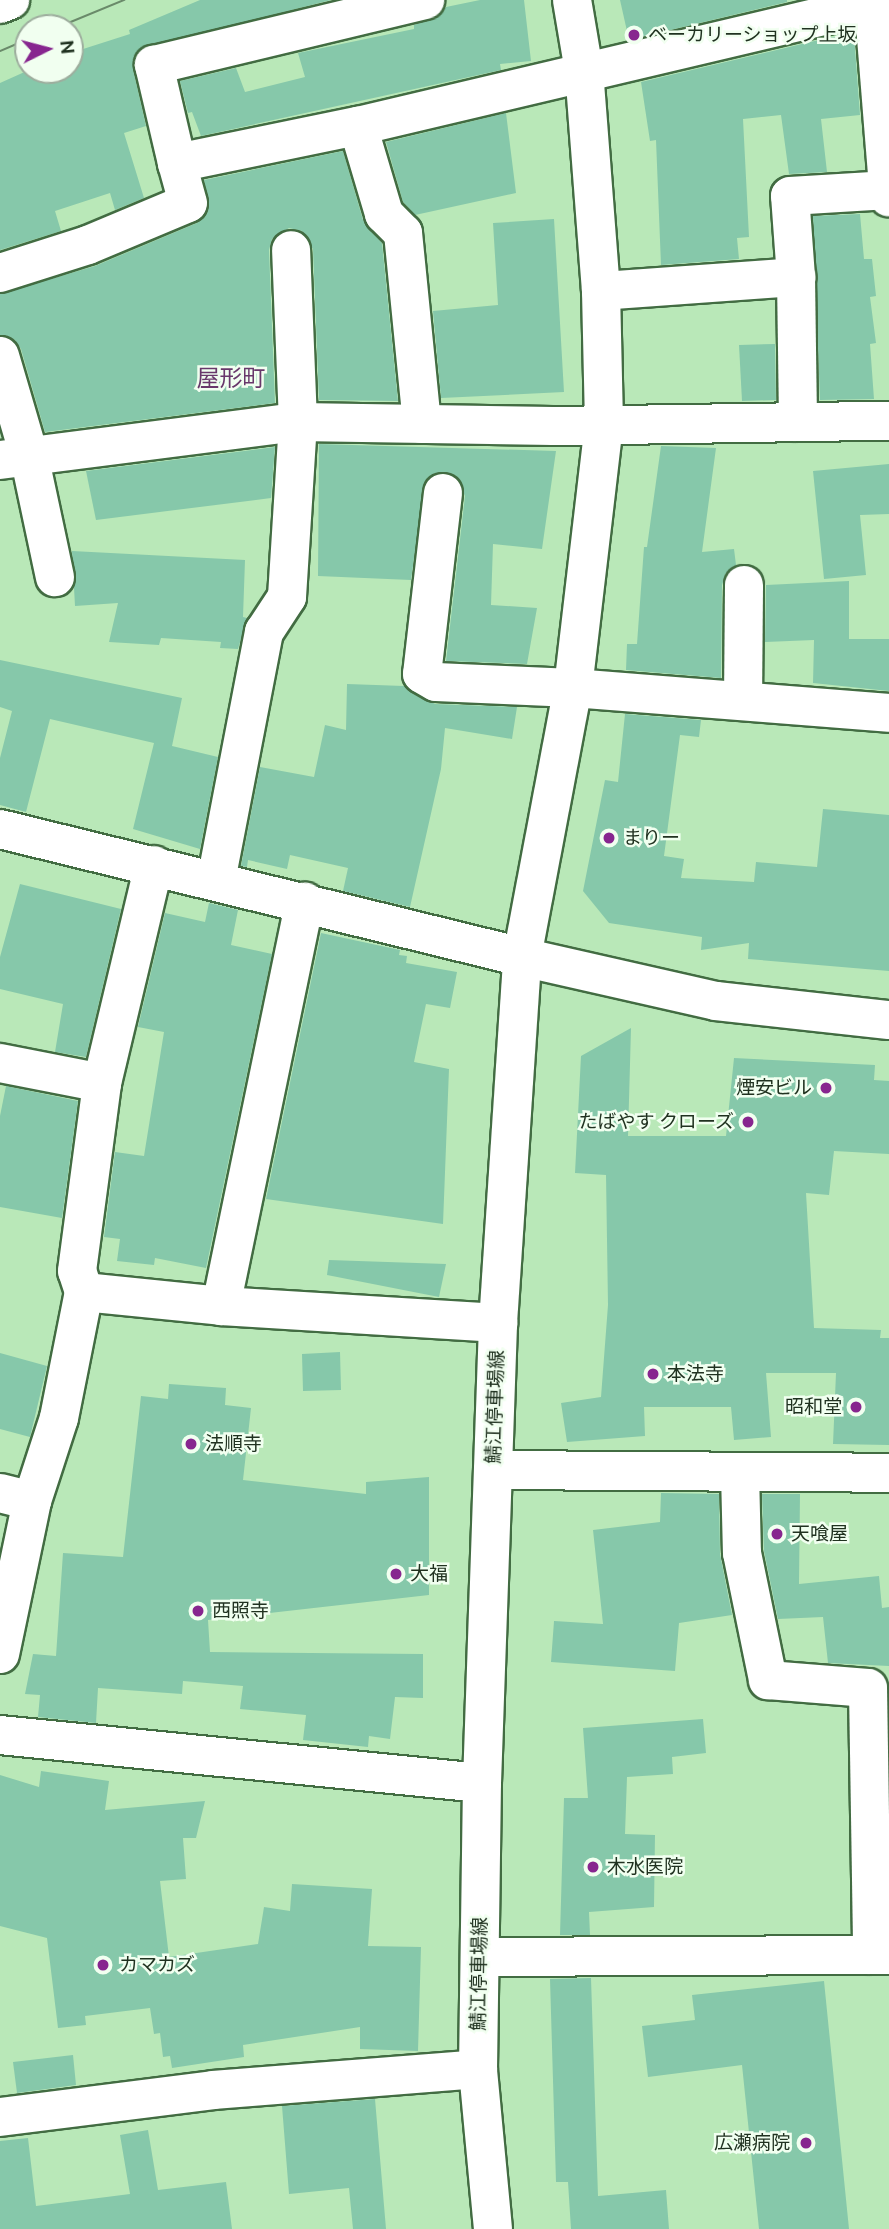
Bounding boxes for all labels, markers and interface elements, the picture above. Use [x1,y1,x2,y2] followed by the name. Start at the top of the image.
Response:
[14,14,84,84] north arrow
[648,24,857,46] place label: ベーカリーショップ上坂
[626,27,642,43] marker: ベーカリーショップ上坂
[56,39,80,55] text: N
[197,364,265,392] district label: 屋形町
[623,827,680,849] place label: まりー
[601,830,617,846] marker: まりー
[736,1077,812,1099] place label: 煙安ビル
[818,1080,834,1096] marker: 煙安ビル
[578,1111,734,1133] place label: たばやす クローズ
[740,1114,756,1130] marker: たばやす クローズ
[482,1350,508,1464] street label: 鯖江停車場線
[667,1363,724,1385] place label: 本法寺
[645,1366,661,1382] marker: 本法寺
[785,1396,842,1418] place label: 昭和堂
[848,1399,864,1415] marker: 昭和堂
[205,1433,262,1455] place label: 法順寺
[183,1436,199,1452] marker: 法順寺
[791,1523,848,1545] place label: 天喰屋
[769,1526,785,1542] marker: 天喰屋
[410,1563,448,1585] place label: 大福
[388,1566,404,1582] marker: 大福
[212,1600,269,1622] place label: 西照寺
[190,1603,206,1619] marker: 西照寺
[607,1856,683,1878] place label: 木水医院
[585,1859,601,1875] marker: 木水医院
[467,1917,491,2031] street label: 鯖江停車場線
[119,1954,195,1976] place label: カマカズ
[93,1955,113,1975] marker: カマカズ
[714,2132,790,2154] place label: 広瀬病院
[796,2133,816,2153] marker: 広瀬病院

